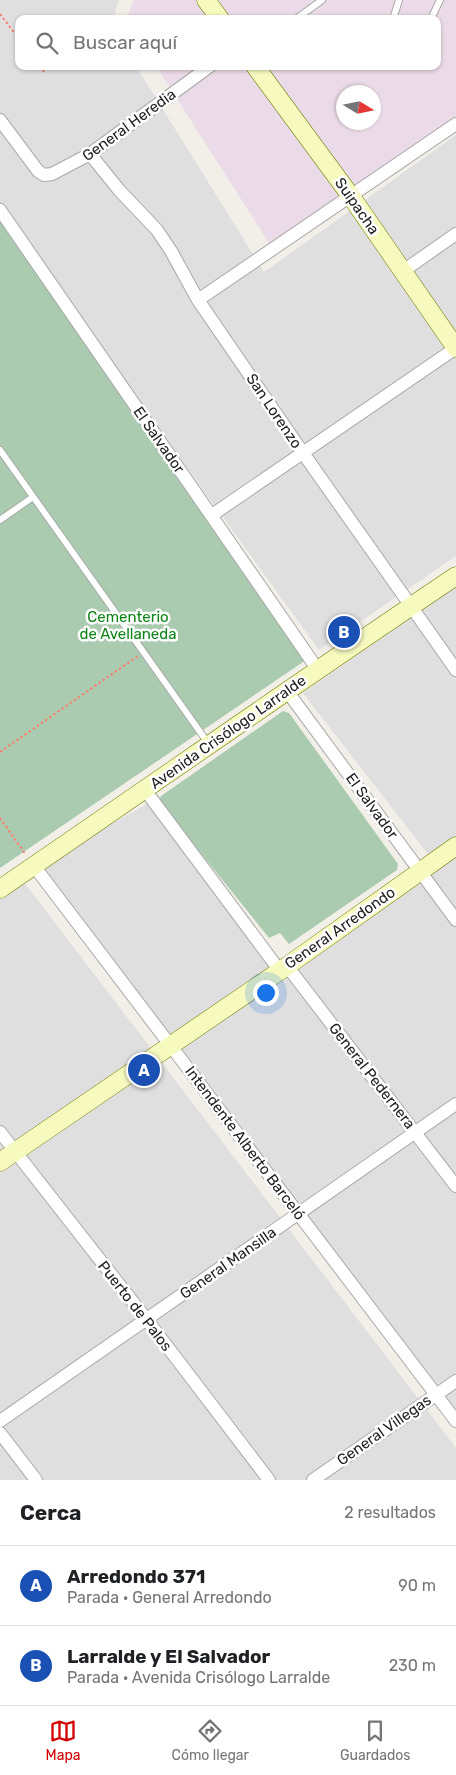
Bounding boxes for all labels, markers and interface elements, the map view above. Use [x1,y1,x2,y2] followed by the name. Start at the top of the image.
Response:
[15,15,441,70] search box
[33,29,61,57] icon: search
[73,31,177,54] text: Buscar aquí
[79,85,179,165] street label: General Heredia
[336,85,381,130] north arrow
[331,174,383,238] street label: Suipacha
[242,370,306,452] street label: San Lorenzo
[129,403,189,477] street label: El Salvador
[80,608,176,643] park label: Cementerio de Avellaneda
[328,613,360,651] pin: B
[147,671,309,793] street label: Avenida Crisólogo Larralde
[342,769,402,843] street label: El Salvador
[281,883,399,973] street label: General Arredondo
[253,980,279,1006] your location
[325,1019,419,1133] street label: General Pedernera
[128,1051,160,1089] pin: A
[181,1063,309,1223] street label: Intendente Alberto Barceló
[176,1223,280,1303] street label: General Mansilla
[94,1257,176,1355] street label: Puerto de Palos
[333,1391,435,1469] street label: General Villegas
[20,1500,81,1525] text: Cerca
[344,1503,436,1522] text: 2 resultados
[67,1565,205,1588] text: Arredondo 371
[30,1576,42,1595] text: A
[398,1576,436,1595] text: 90 m
[67,1588,272,1607] text: Parada · General Arredondo
[67,1645,270,1668] text: Larralde y El Salvador
[30,1656,42,1675] text: B
[389,1656,436,1675] text: 230 m
[67,1668,330,1687] text: Parada · Avenida Crisólogo Larralde
[46,1717,80,1764] tab: Mapa
[172,1717,249,1764] tab: Cómo llegar
[340,1717,410,1764] tab: Guardados

